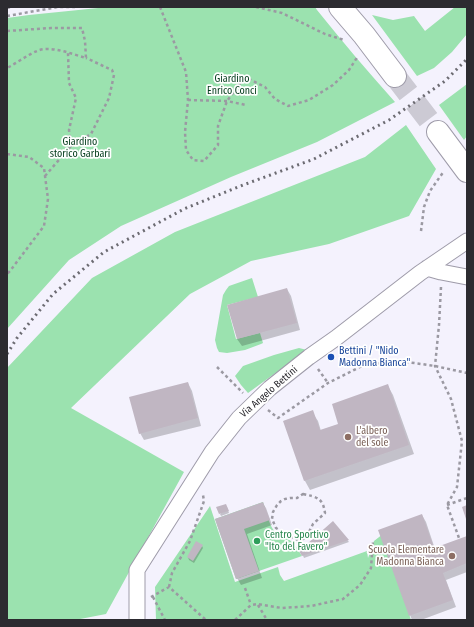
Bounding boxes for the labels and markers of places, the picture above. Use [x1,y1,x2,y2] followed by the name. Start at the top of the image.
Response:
[339,345,410,368] place label: Bettini / "Nido Madonna Bianca"
[326,352,336,362] marker: Bettini / "Nido Madonna Bianca"
[356,425,388,448] place label: L'albero del sole
[343,432,353,442] marker: L'albero del sole
[265,529,329,552] place label: Centro Sportivo "Ito del Favero"
[252,536,262,546] marker: Centro Sportivo "Ito del Favero"
[368,544,444,568] place label: Scuola Elementare Madonna Bianca
[447,551,457,561] marker: Scuola Elementare Madonna Bianca

